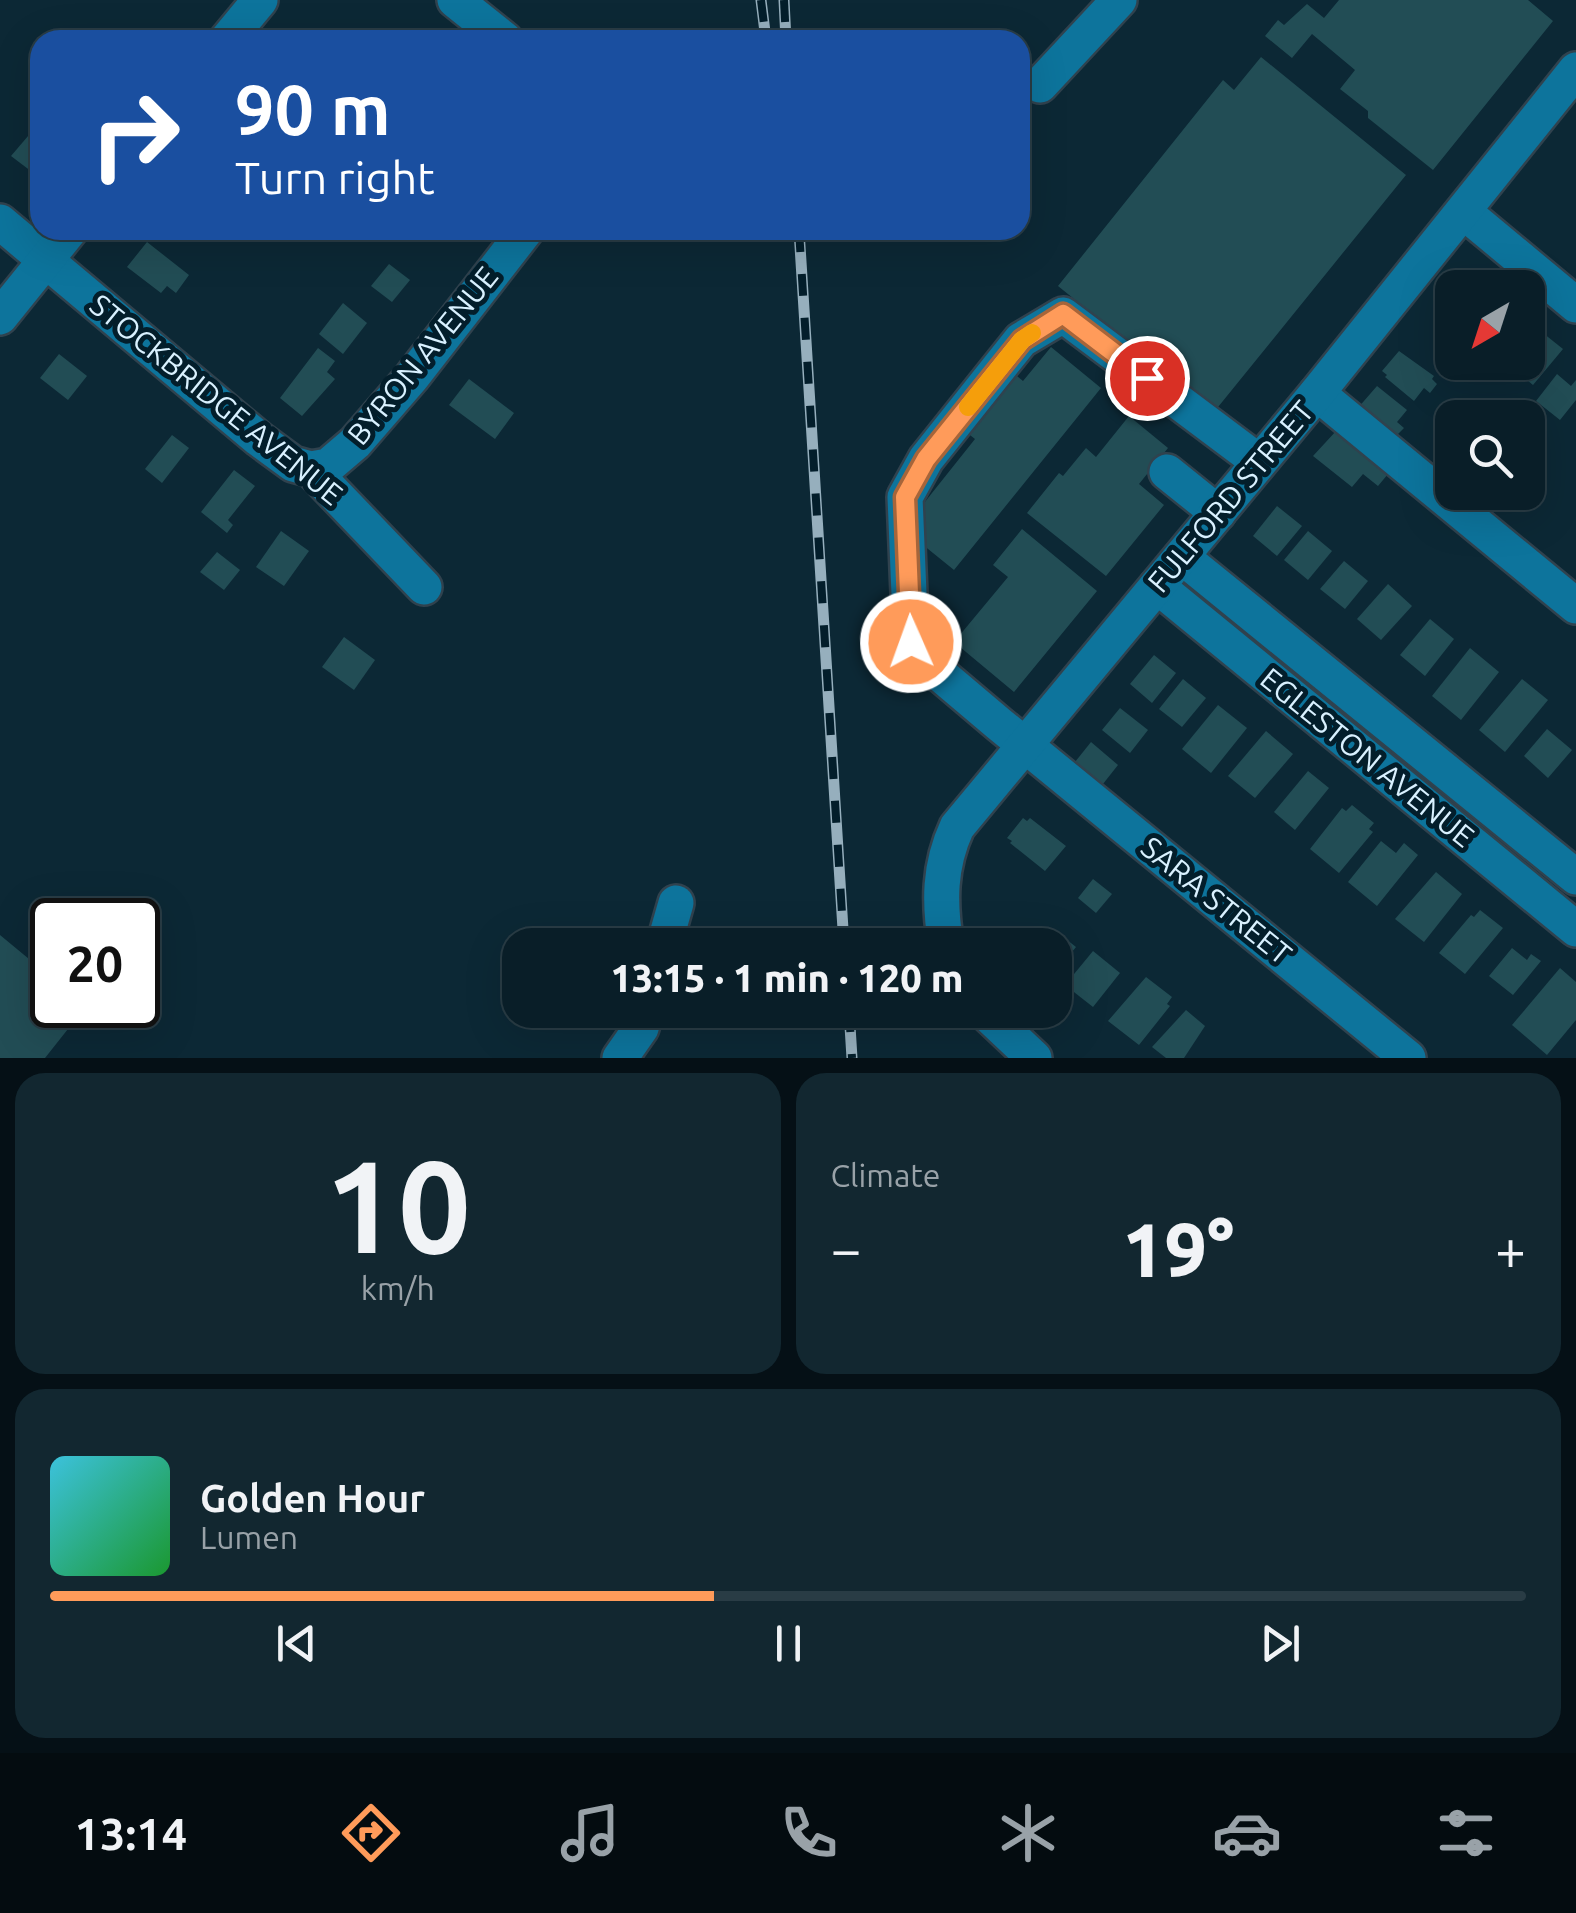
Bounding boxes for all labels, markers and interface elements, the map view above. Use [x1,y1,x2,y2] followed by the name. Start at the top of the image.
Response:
[70,70,200,200] icon: right
[235,70,391,148] text: 90 m
[235,152,435,203] text: Turn right
[340,260,504,451] street label: BYRON AVENUE
[1435,270,1545,380] north arrow
[1435,270,1545,510] map controls
[84,287,350,511] street label: STOCKBRIDGE AVENUE
[1105,336,1190,421] pin
[1120,351,1175,406] icon: arrive
[1140,394,1320,599] street label: FULFORD STREET
[1435,400,1545,510] button: search
[859,590,963,694] position arrow
[1254,661,1481,854] street label: EGLESTON AVENUE
[1135,830,1299,971] street label: SARA STREET
[30,898,160,1028] speed limit sign: 20
[610,957,964,999] text: 13:15 · 1 min · 120 m
[324,1132,471,1278] text: 10
[831,1157,941,1193] text: Climate
[1122,1207,1234,1291] text: 19°
[831,1218,862,1279] text: −
[1495,1218,1526,1279] text: +
[361,1270,435,1306] text: km/h
[200,1477,425,1519] text: Golden Hour
[200,1519,298,1555] text: Lumen
[269,1616,324,1671] icon: previous
[761,1616,816,1671] icon: pause
[1253,1616,1308,1671] icon: next
[336,1798,406,1868] icon: directions
[555,1798,625,1868] icon: music
[774,1798,844,1868] icon: phone
[993,1798,1063,1868] icon: climate
[1212,1798,1282,1868] icon: car
[1431,1798,1501,1868] icon: filters
[75,1808,187,1859] text: 13:14

